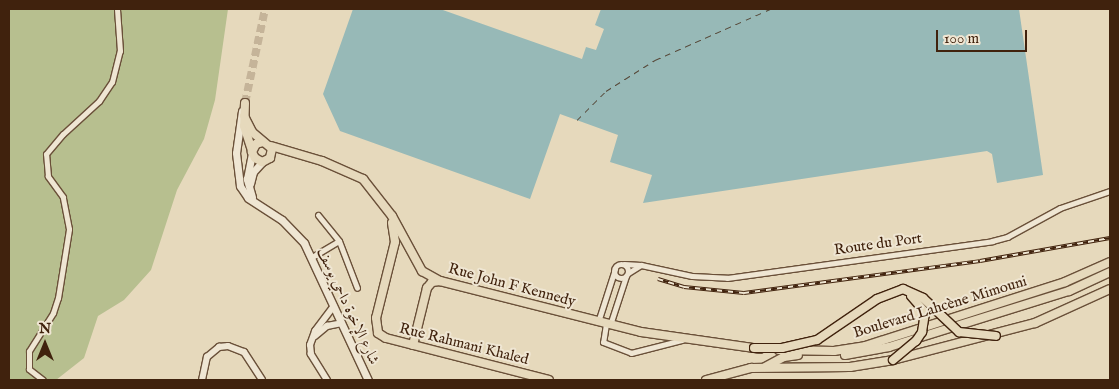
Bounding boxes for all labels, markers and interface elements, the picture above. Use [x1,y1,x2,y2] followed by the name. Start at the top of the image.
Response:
[939,20,1030,52] scale bar
[944,29,979,48] text: 100 m
[833,229,923,259] street label: Route du Port
[313,245,383,367] street label: شارع الإخوة داحي يوسف
[446,259,578,311] street label: Rue John F Kennedy
[851,272,1029,342] street label: Boulevard Lahcène Mimouni
[20,319,70,369] north arrow
[397,319,531,369] street label: Rue Rahmani Khaled
[39,320,51,338] text: N

